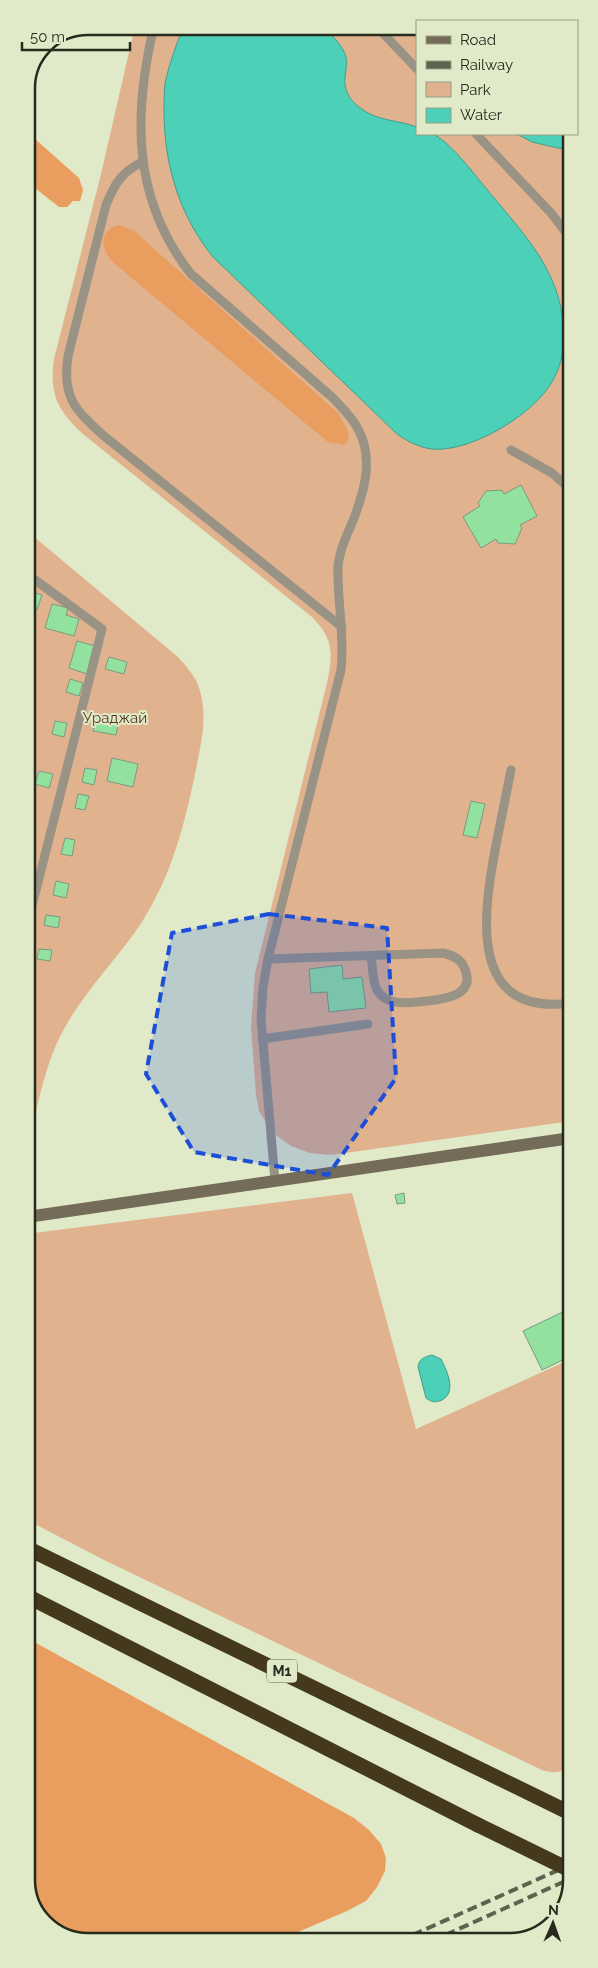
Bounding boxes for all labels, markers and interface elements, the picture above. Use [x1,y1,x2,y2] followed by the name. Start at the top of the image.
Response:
[22,20,130,52] scale bar
[416,20,578,135] legend
[30,28,65,46] text: 50 m
[460,31,496,49] text: Road
[460,56,513,74] text: Railway
[460,81,491,99] text: Park
[460,106,503,124] text: Water
[83,709,147,727] park label: Ураджай
[267,1660,297,1682] road number: М1
[528,1898,578,1948] north arrow
[548,1902,559,1918] text: N

